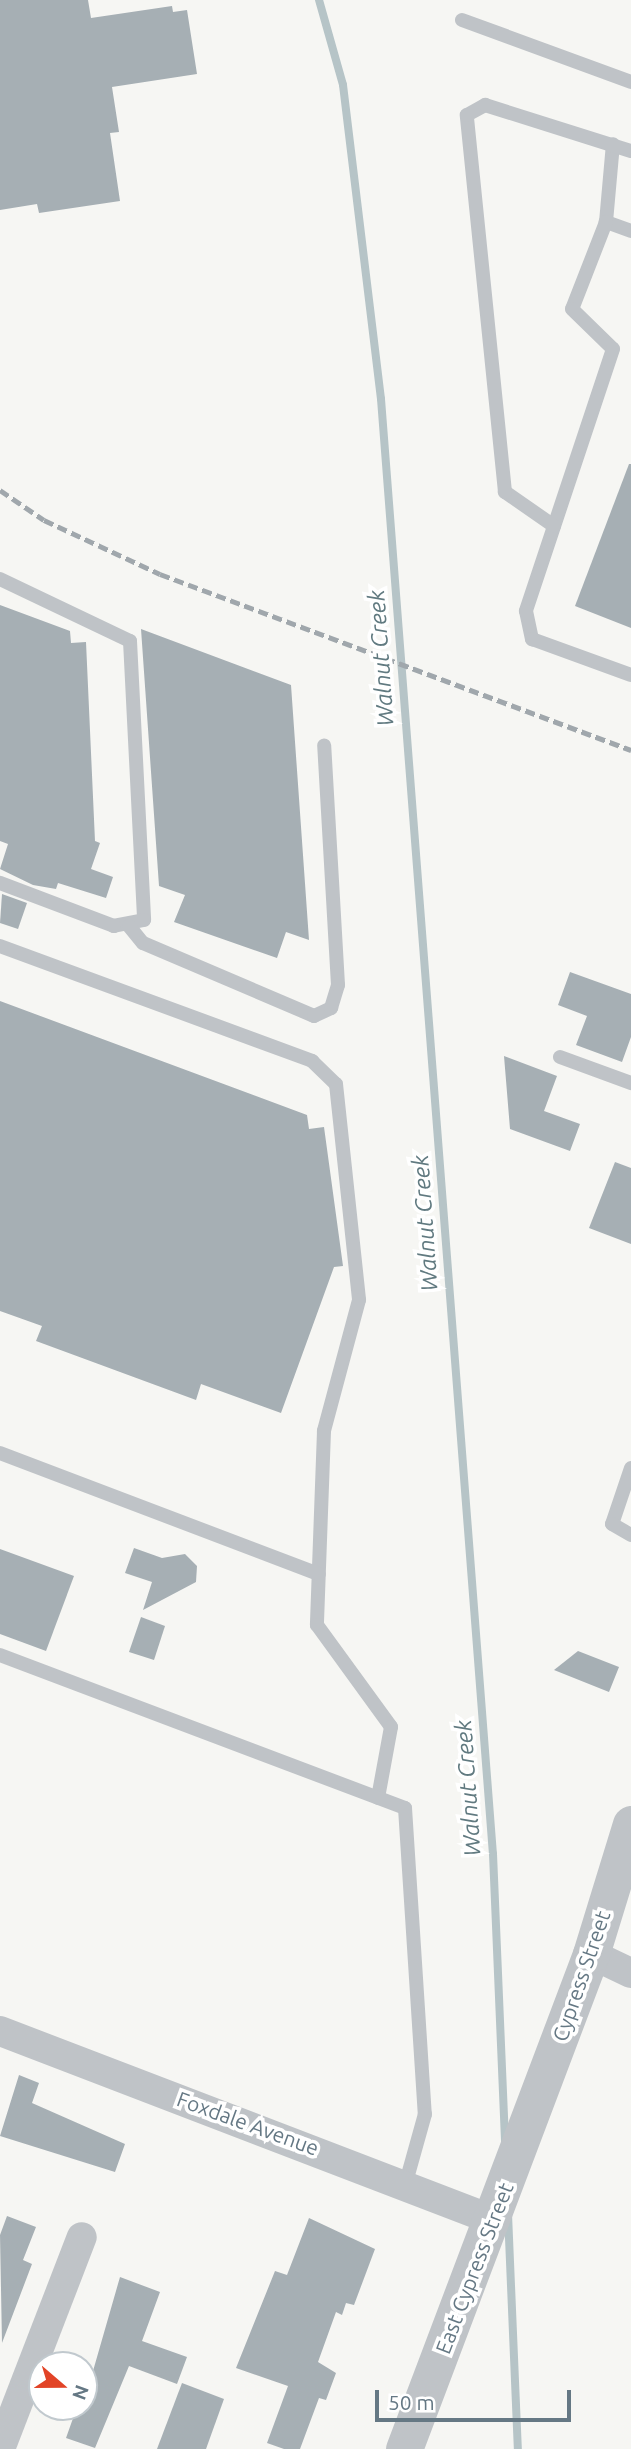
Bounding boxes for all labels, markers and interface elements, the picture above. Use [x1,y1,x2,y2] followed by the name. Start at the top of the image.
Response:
[362,589,400,727] water label: Walnut Creek
[406,1154,444,1292] water label: Walnut Creek
[449,1719,487,1857] water label: Walnut Creek
[547,1907,615,2045] street label: Cypress Street
[174,2086,322,2160] street label: Foxdale Avenue
[430,2179,518,2357] street label: East Cypress Street
[28,2351,98,2421] north arrow
[379,2376,575,2420] scale bar
[68,2382,94,2403] text: N
[388,2390,435,2414] text: 50 m

